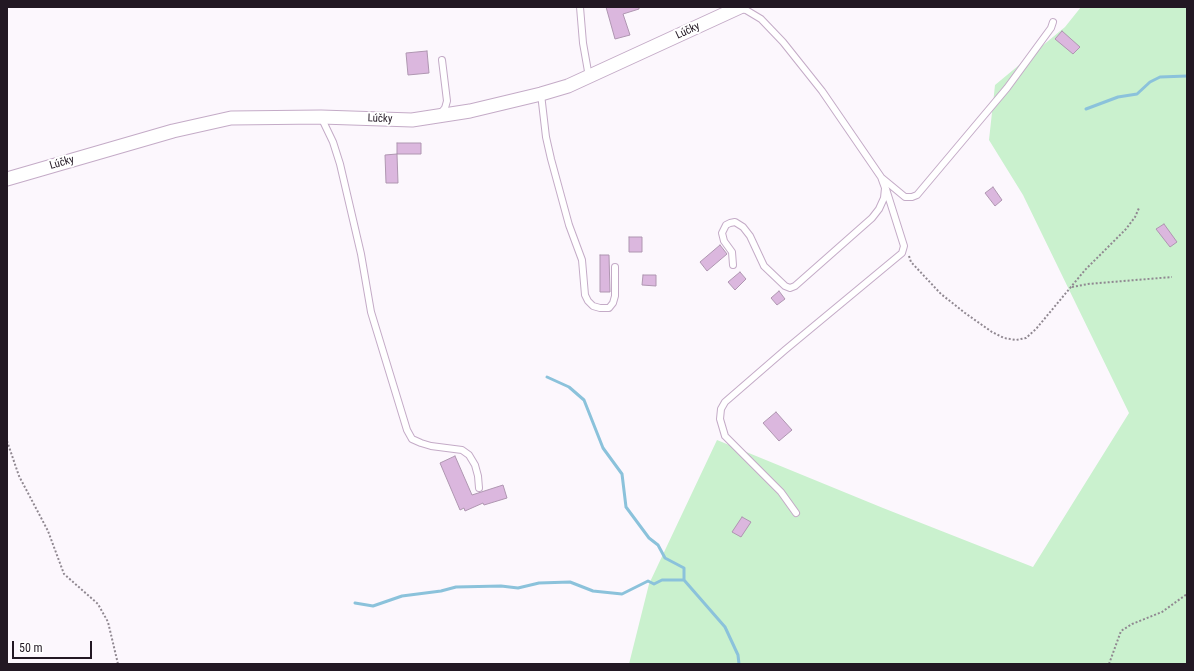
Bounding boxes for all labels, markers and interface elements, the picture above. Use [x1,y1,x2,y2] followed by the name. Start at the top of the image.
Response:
[674,20,702,42] street label: Lúčky
[367,112,393,126] street label: Lúčky
[48,153,76,173] street label: Lúčky
[14,633,94,659] scale bar
[19,641,43,655] text: 50 m

